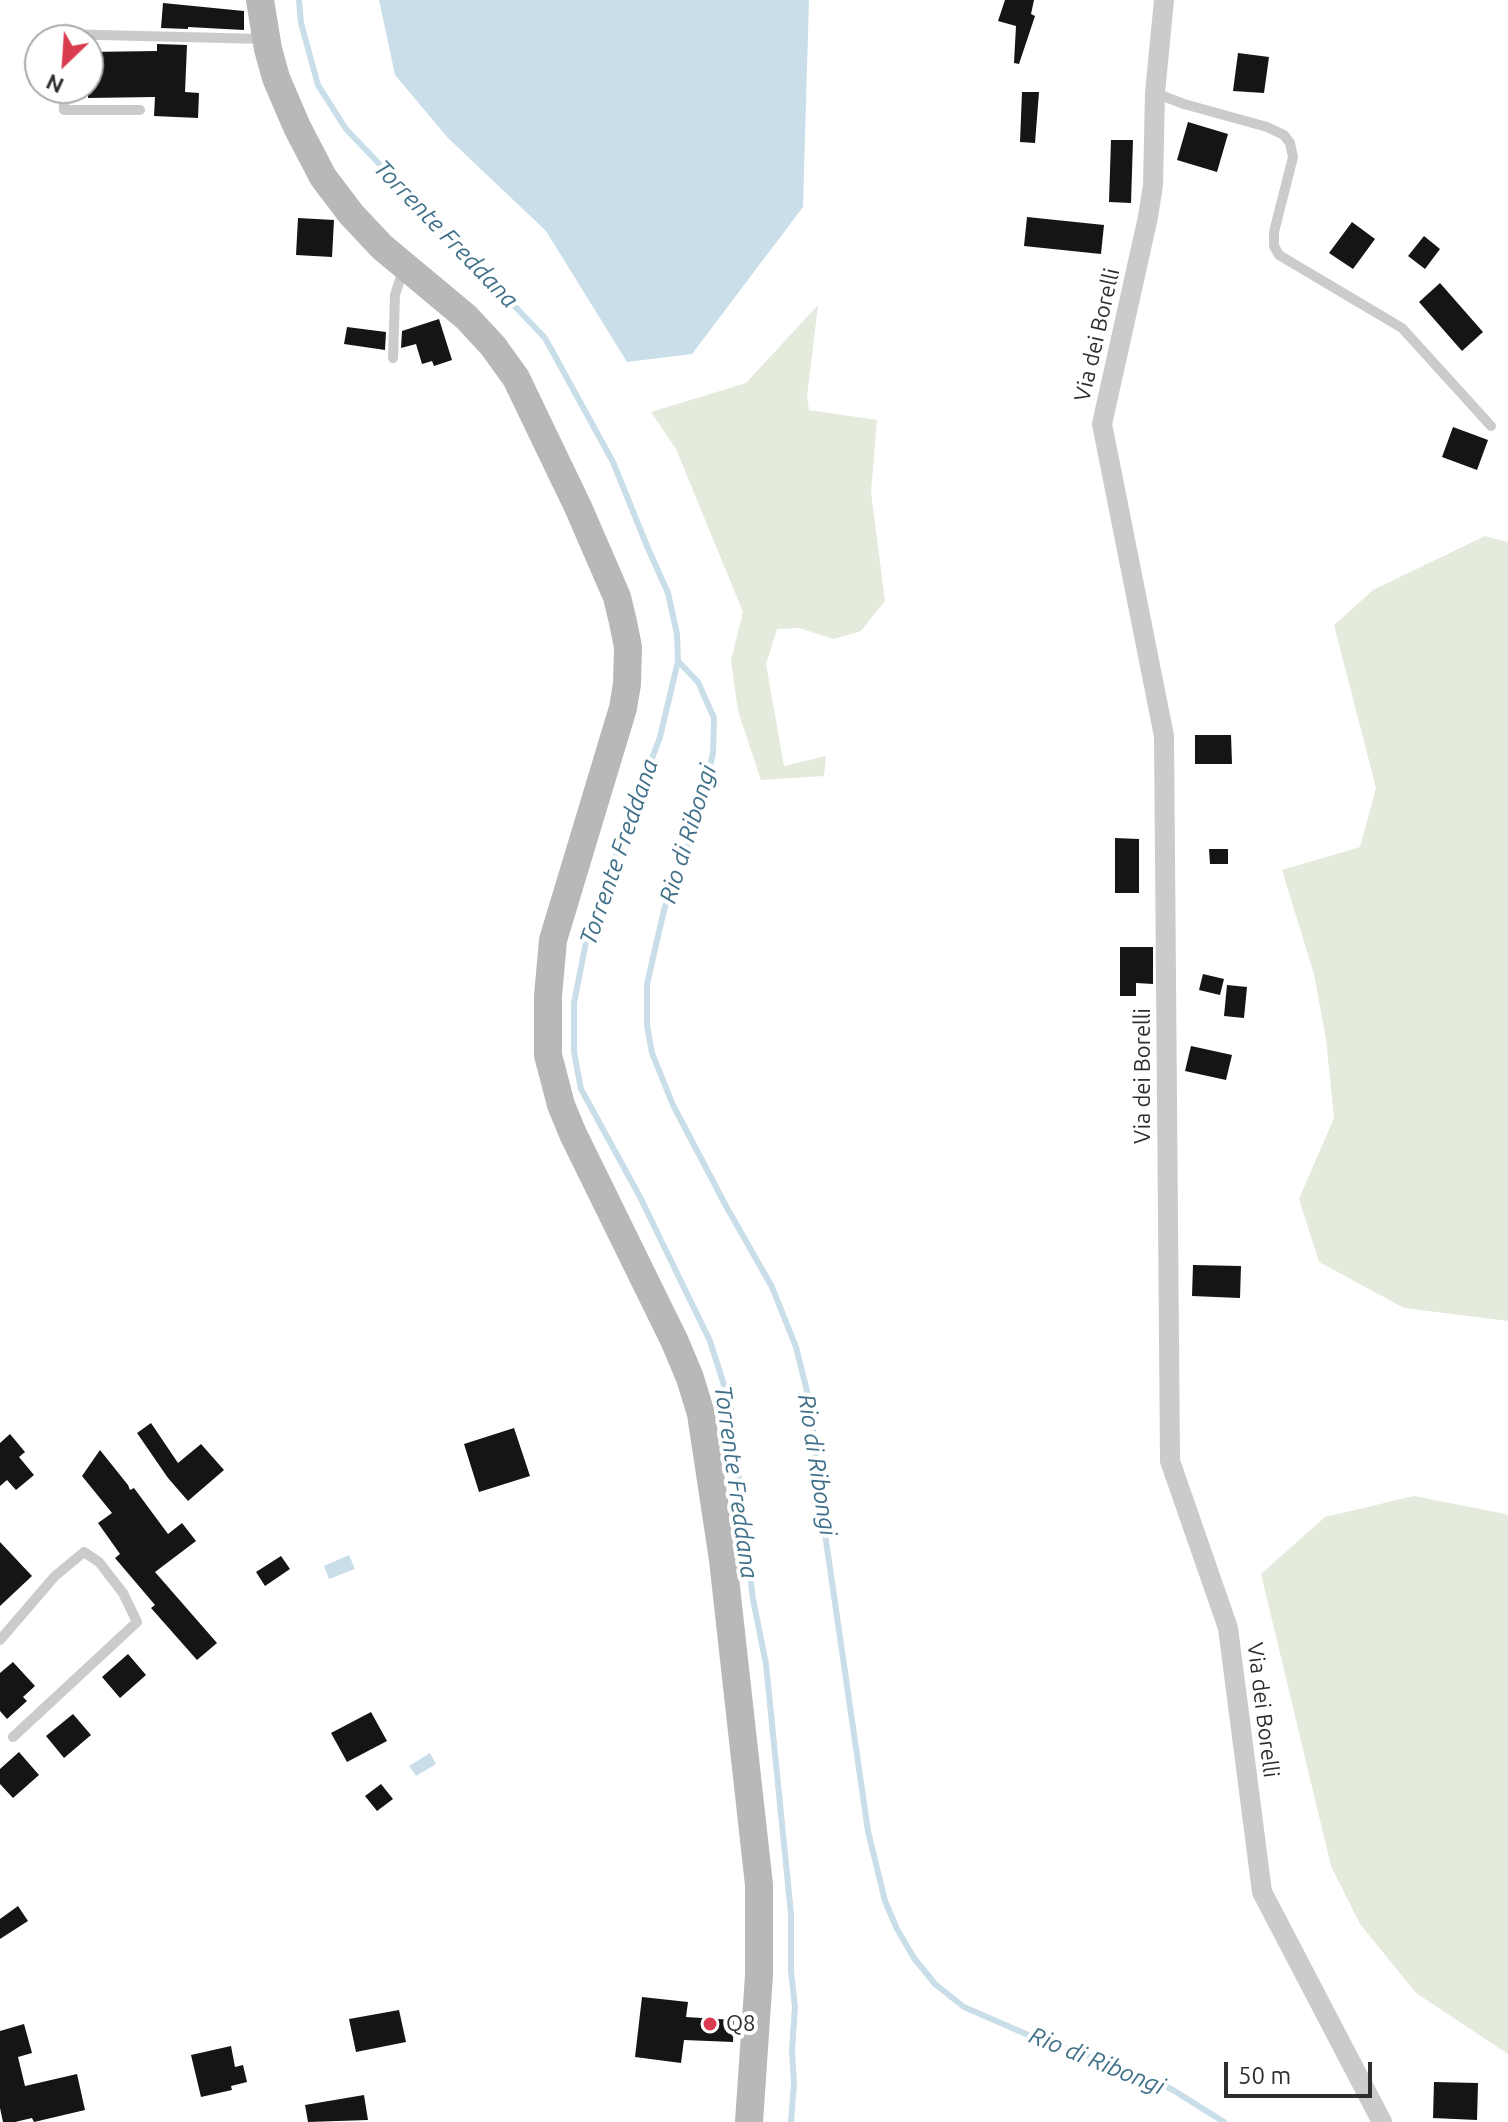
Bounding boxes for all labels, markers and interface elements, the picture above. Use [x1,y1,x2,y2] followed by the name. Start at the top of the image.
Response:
[24,24,104,104] north arrow
[42,70,67,99] text: N
[368,154,524,314] water label: Torrente Freddana
[1069,266,1125,404] street label: Via dei Borelli
[574,755,664,949] water label: Torrente Freddana
[653,761,723,907] water label: Rio di Ribongi
[1130,1008,1156,1144] street label: Via dei Borelli
[708,1383,764,1581] water label: Torrente Freddana
[792,1392,842,1538] water label: Rio di Ribongi
[1242,1641,1284,1779] street label: Via dei Borelli
[726,2011,755,2037] place label: Q8
[701,2015,719,2033] marker: Q8
[1025,2021,1169,2101] water label: Rio di Ribongi
[1228,2046,1376,2096] scale bar
[1238,2062,1291,2089] text: 50 m

